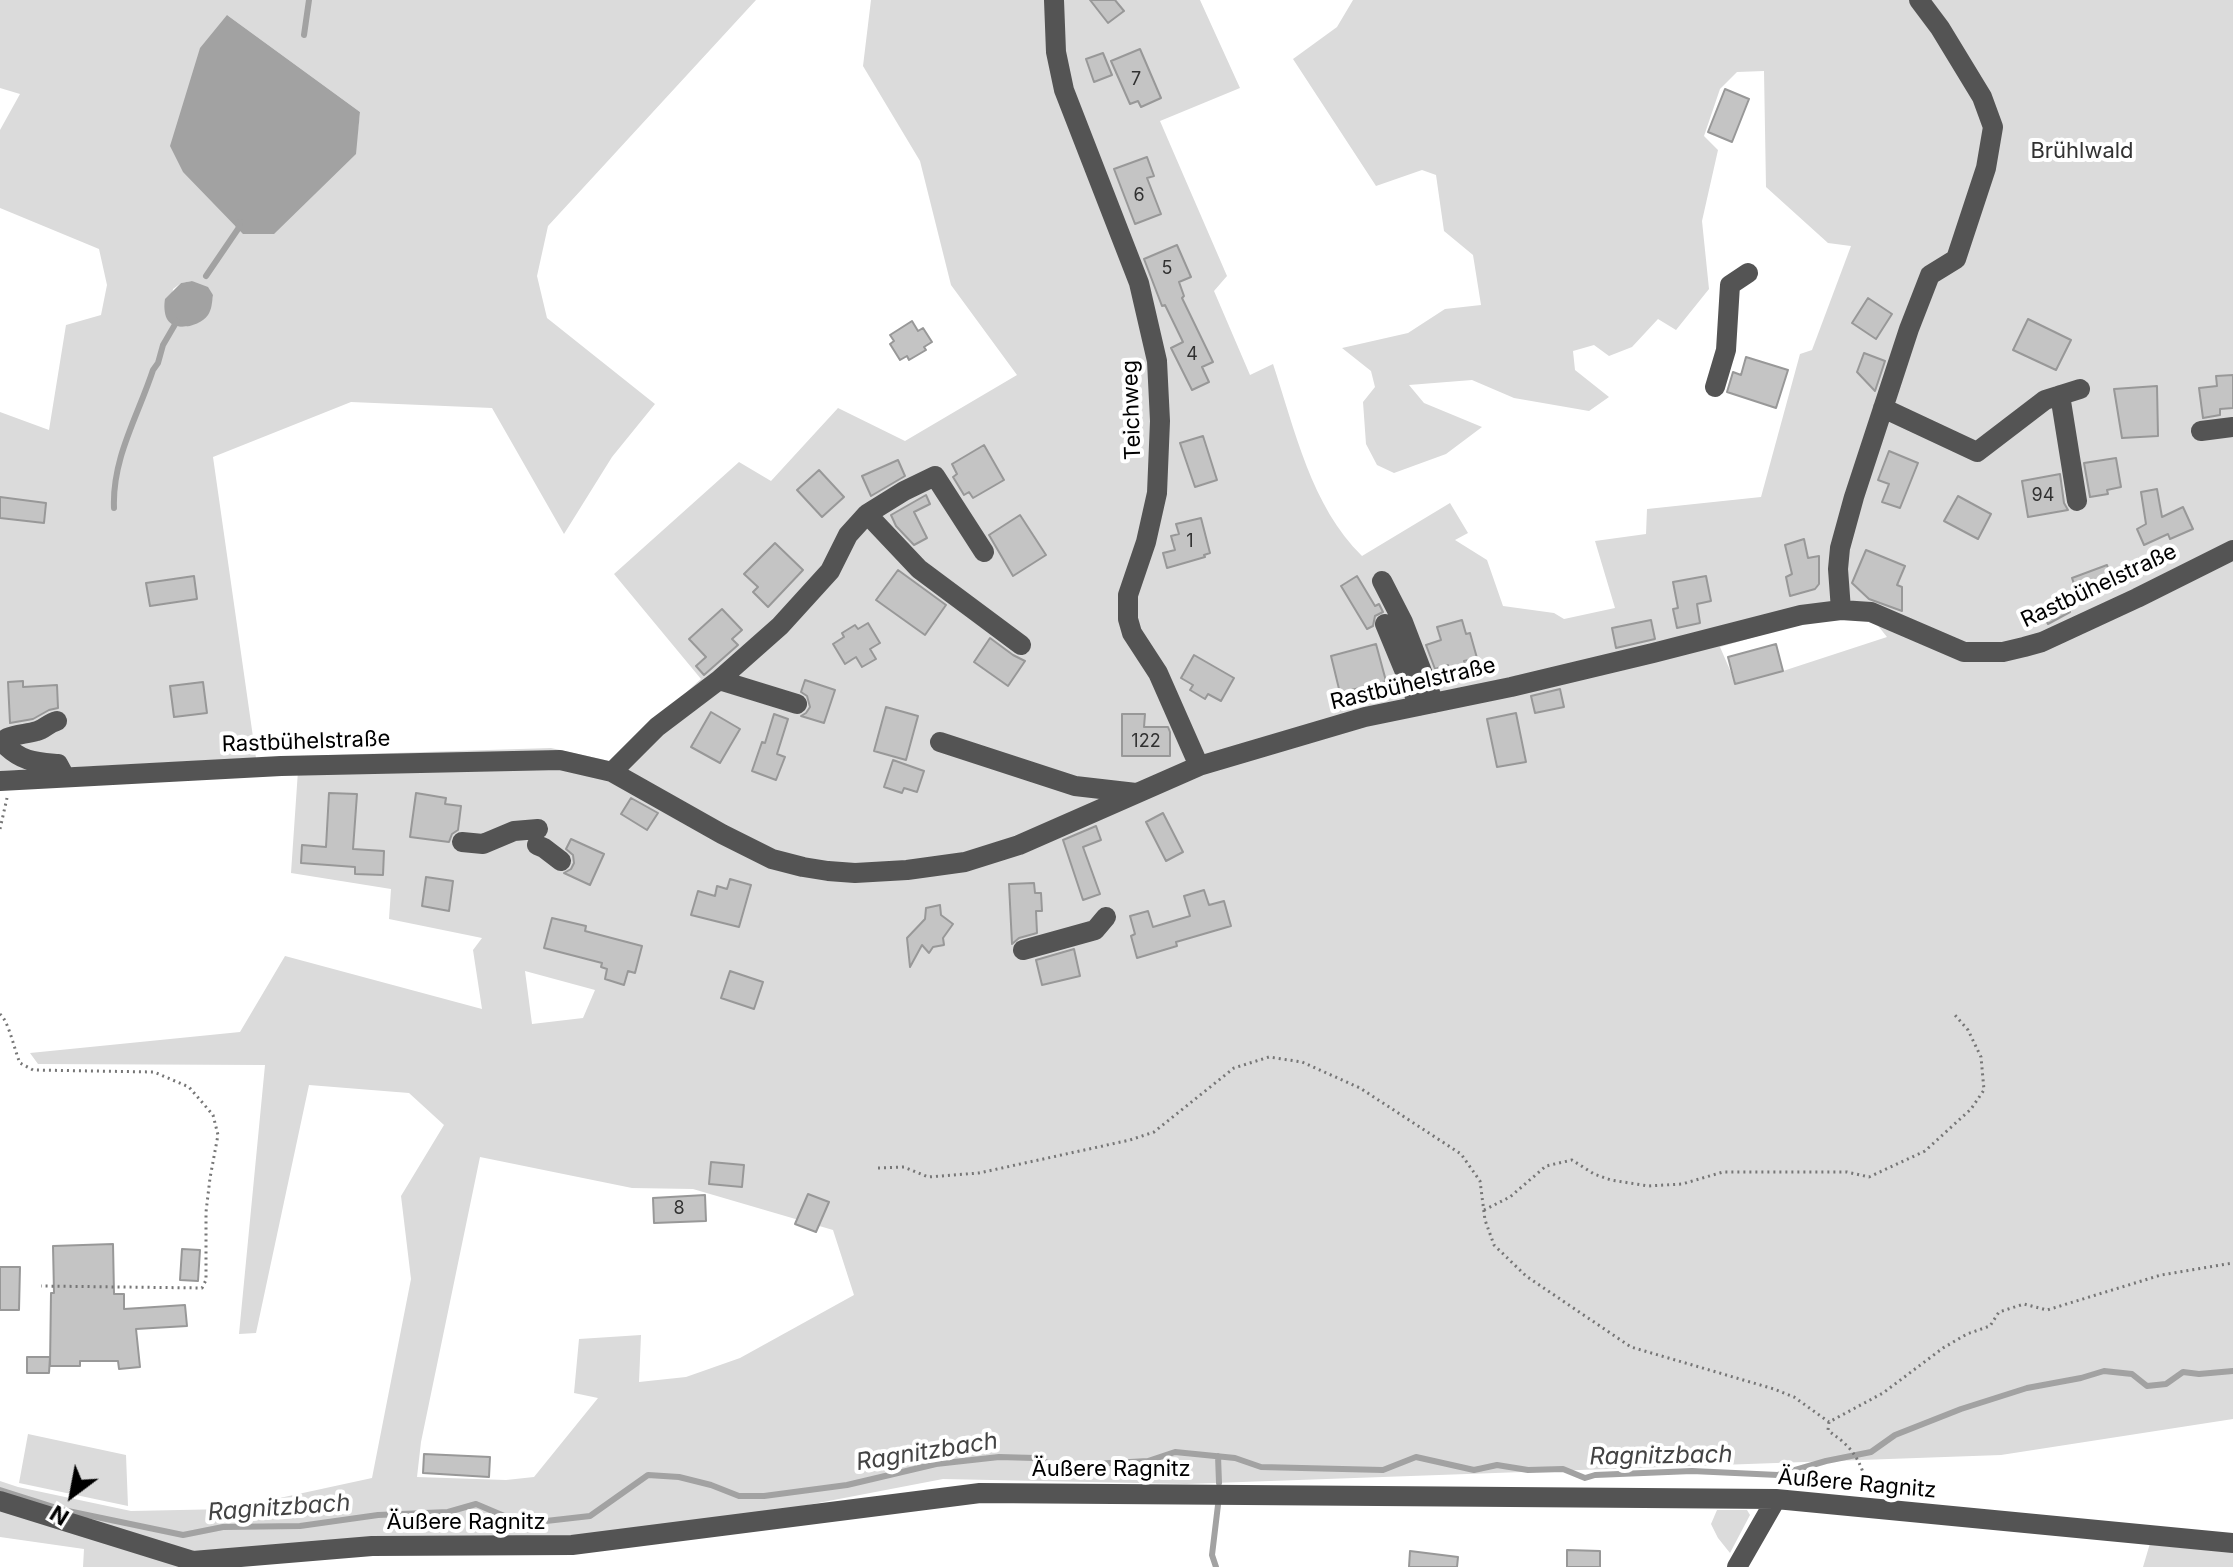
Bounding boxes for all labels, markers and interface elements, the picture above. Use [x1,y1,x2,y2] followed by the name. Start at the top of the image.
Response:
[1131,69,1141,91] house number: 7
[2030,138,2134,164] park label: Brühlwald
[1133,185,1145,207] house number: 6
[1162,258,1172,280] house number: 5
[1186,344,1198,366] house number: 4
[1117,360,1147,460] street label: Teichweg
[2032,485,2054,507] house number: 94
[1186,531,1194,553] house number: 1
[2017,538,2181,634] street label: Rastbühelstraße
[1328,652,1498,716] street label: Rastbühelstraße
[221,726,391,758] street label: Rastbühelstraße
[1131,731,1161,753] house number: 122
[673,1198,685,1220] house number: 8
[854,1427,1000,1477] water label: Ragnitzbach
[1589,1440,1733,1472] water label: Ragnitzbach
[32,1455,112,1535] north arrow
[1031,1456,1191,1482] street label: Äußere Ragnitz
[1777,1464,1937,1504] street label: Äußere Ragnitz
[207,1489,351,1527] water label: Ragnitzbach
[45,1500,73,1531] text: N
[386,1509,546,1535] street label: Äußere Ragnitz

